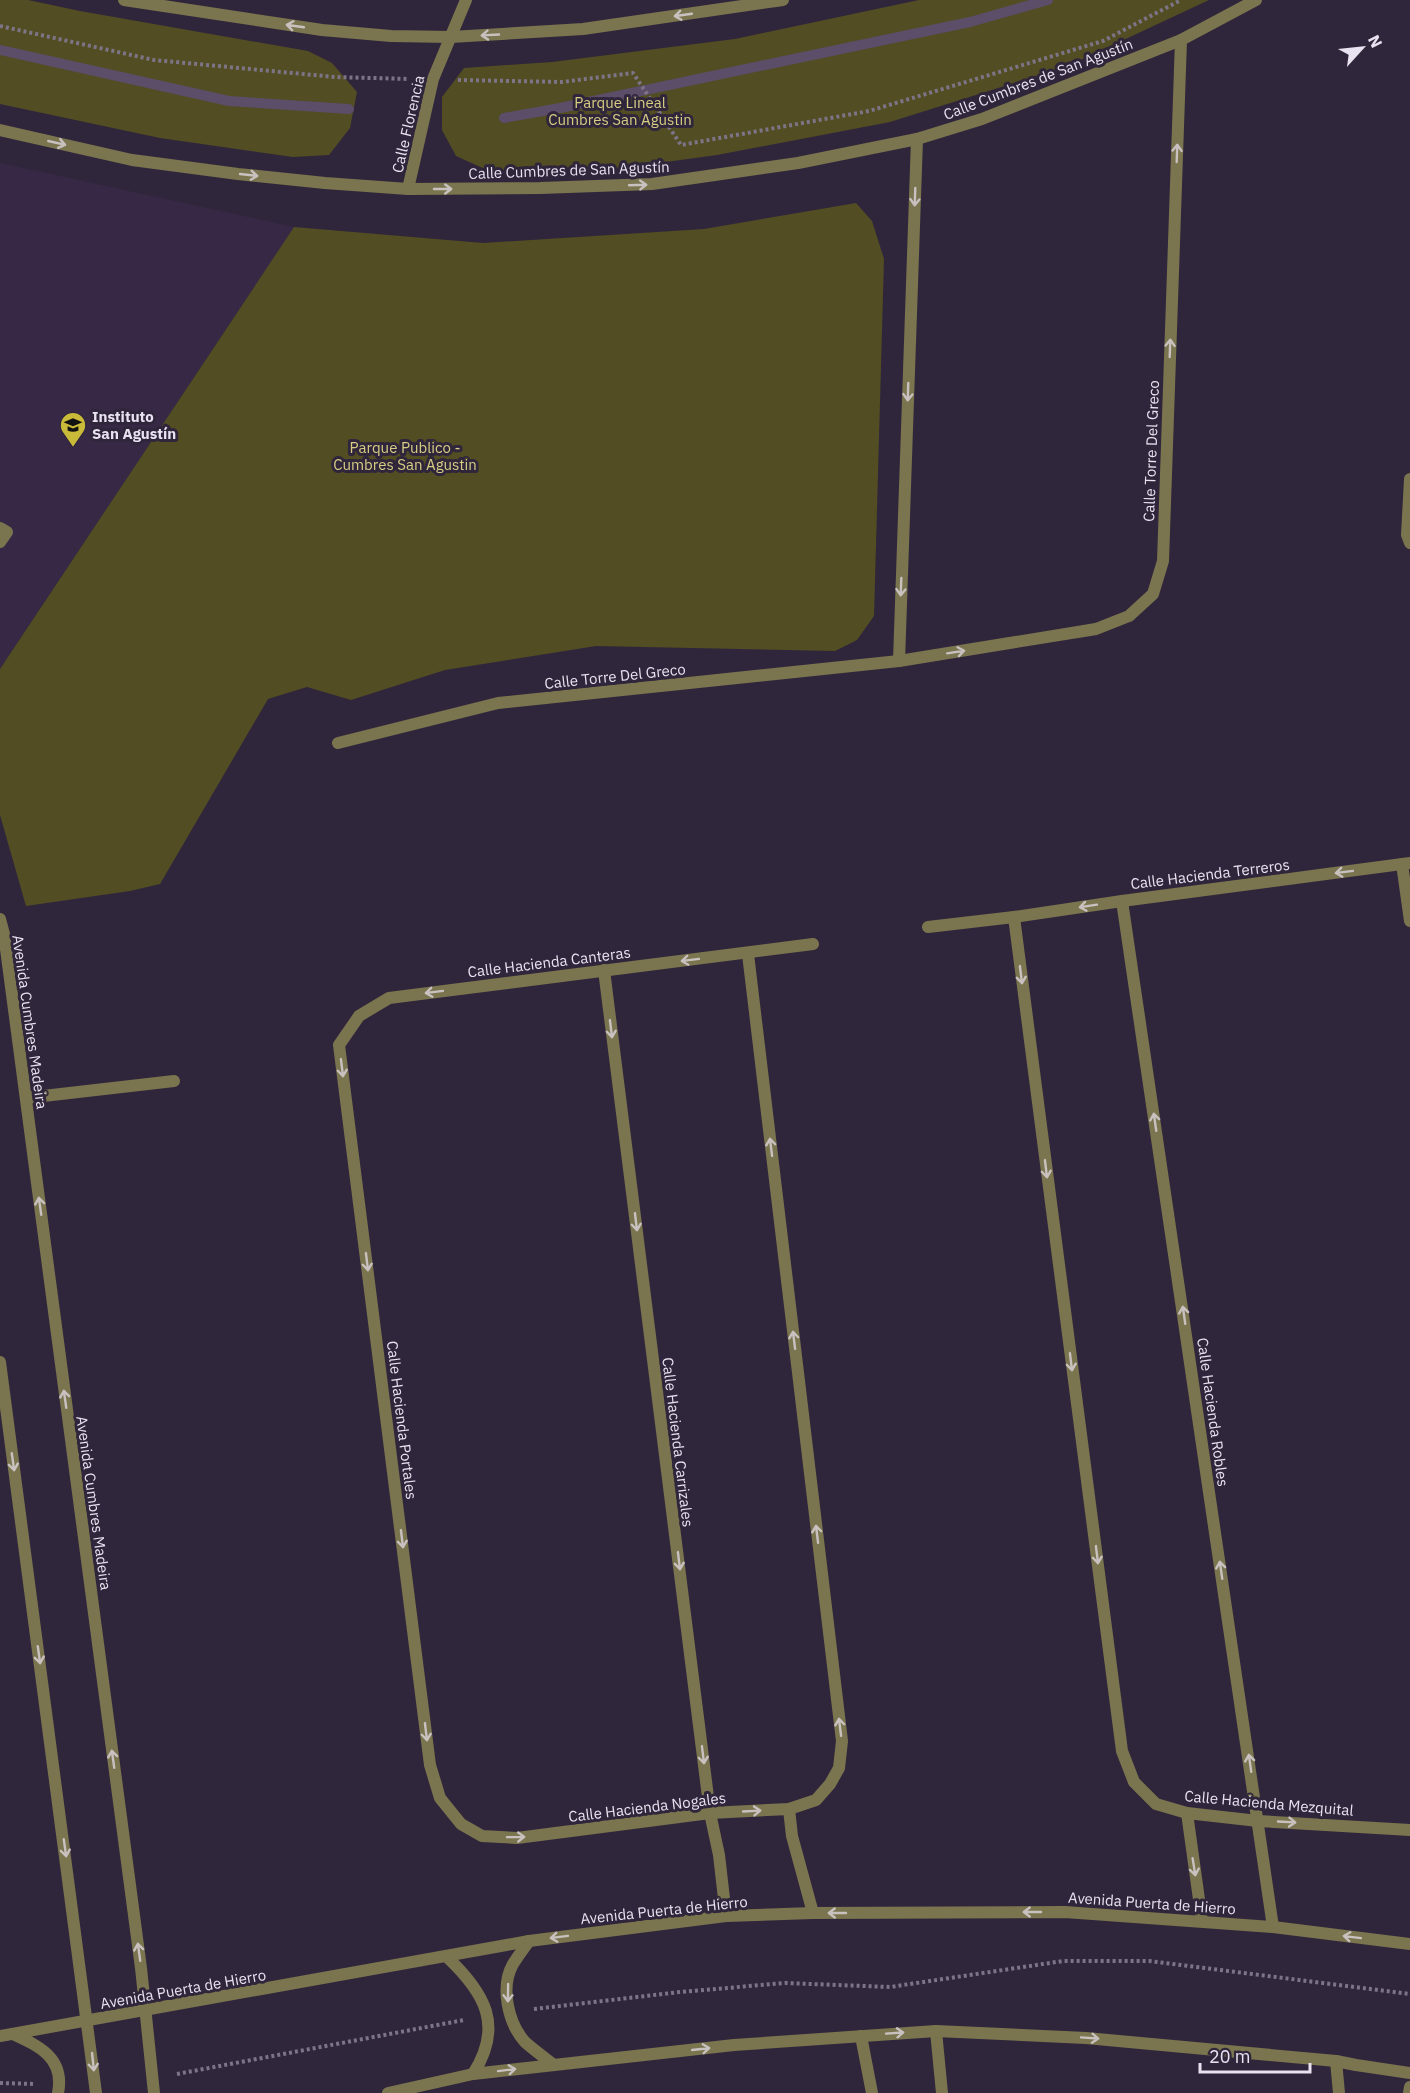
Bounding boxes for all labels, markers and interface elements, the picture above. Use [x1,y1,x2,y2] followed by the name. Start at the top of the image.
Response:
[674,9,694,20] one-way arrow
[1332,18,1392,78] north arrow
[286,20,306,31] one-way arrow
[480,29,500,40] one-way arrow
[1364,31,1387,51] text: N
[941,34,1135,124] street label: Calle Cumbres de San Agustín
[388,73,428,175] street label: Calle Florencia
[548,93,692,129] park label: Parque Lineal Cumbres San Agustin
[47,137,66,149] one-way arrow
[1171,143,1182,163] one-way arrow
[468,157,670,183] street label: Calle Cumbres de San Agustín
[239,170,258,181] one-way arrow
[628,179,648,190] one-way arrow
[433,183,453,195] one-way arrow
[909,187,921,207] one-way arrow
[1164,338,1176,358] one-way arrow
[1139,380,1163,522] street label: Calle Torre Del Greco
[902,382,914,402] one-way arrow
[92,407,176,443] place label: Instituto San Agustín
[58,410,88,448] school or university icon: Instituto San Agustín
[333,438,477,474] park label: Parque Publico - Cumbres San Agustin
[896,577,907,597] one-way arrow
[946,646,966,657] one-way arrow
[544,659,686,693] street label: Calle Torre Del Greco
[1129,855,1291,893] street label: Calle Hacienda Terreros
[1335,867,1354,878] one-way arrow
[1079,900,1099,911] one-way arrow
[8,934,52,1110] street label: Avenida Cumbres Madeira
[466,943,632,981] street label: Calle Hacienda Canteras
[681,955,701,966] one-way arrow
[1016,965,1027,985] one-way arrow
[425,987,445,998] one-way arrow
[606,1018,617,1038] one-way arrow
[337,1058,348,1078] one-way arrow
[1150,1112,1161,1132] one-way arrow
[766,1137,777,1157] one-way arrow
[1041,1158,1052,1178] one-way arrow
[34,1196,45,1216] one-way arrow
[630,1212,641,1231] one-way arrow
[361,1251,372,1271] one-way arrow
[1178,1305,1189,1325] one-way arrow
[789,1331,800,1351] one-way arrow
[1193,1336,1233,1488] street label: Calle Hacienda Robles
[383,1340,421,1500] street label: Calle Hacienda Portales
[1066,1352,1077,1371] one-way arrow
[658,1356,698,1528] street label: Calle Hacienda Carrizales
[60,1389,71,1409] one-way arrow
[72,1415,116,1591] street label: Avenida Cumbres Madeira
[8,1451,19,1471] one-way arrow
[812,1524,823,1544] one-way arrow
[396,1528,407,1548] one-way arrow
[1091,1545,1102,1565] one-way arrow
[673,1551,684,1571] one-way arrow
[1216,1560,1227,1580] one-way arrow
[34,1645,45,1664] one-way arrow
[835,1718,846,1738] one-way arrow
[421,1722,432,1742] one-way arrow
[698,1744,709,1764] one-way arrow
[107,1749,118,1769] one-way arrow
[1244,1753,1255,1773] one-way arrow
[1184,1786,1354,1820] street label: Calle Hacienda Mezquital
[567,1788,727,1826] street label: Calle Hacienda Nogales
[741,1806,761,1817] one-way arrow
[1276,1817,1296,1828] one-way arrow
[506,1831,526,1843] one-way arrow
[59,1838,70,1858] one-way arrow
[1189,1857,1200,1876] one-way arrow
[1068,1888,1236,1918] street label: Avenida Puerta de Hierro
[579,1892,749,1928] street label: Avenida Puerta de Hierro
[1023,1906,1043,1918] one-way arrow
[828,1907,848,1919] one-way arrow
[1343,1931,1362,1942] one-way arrow
[550,1932,570,1943] one-way arrow
[133,1943,144,1962] one-way arrow
[99,1965,267,2013] street label: Avenida Puerta de Hierro
[502,1983,514,2003] one-way arrow
[885,2028,905,2039] one-way arrow
[1080,2033,1100,2044] one-way arrow
[1200,2036,1310,2074] scale bar
[691,2043,710,2054] one-way arrow
[1209,2045,1251,2068] text: 20 m
[88,2052,99,2072] one-way arrow
[497,2065,517,2076] one-way arrow

